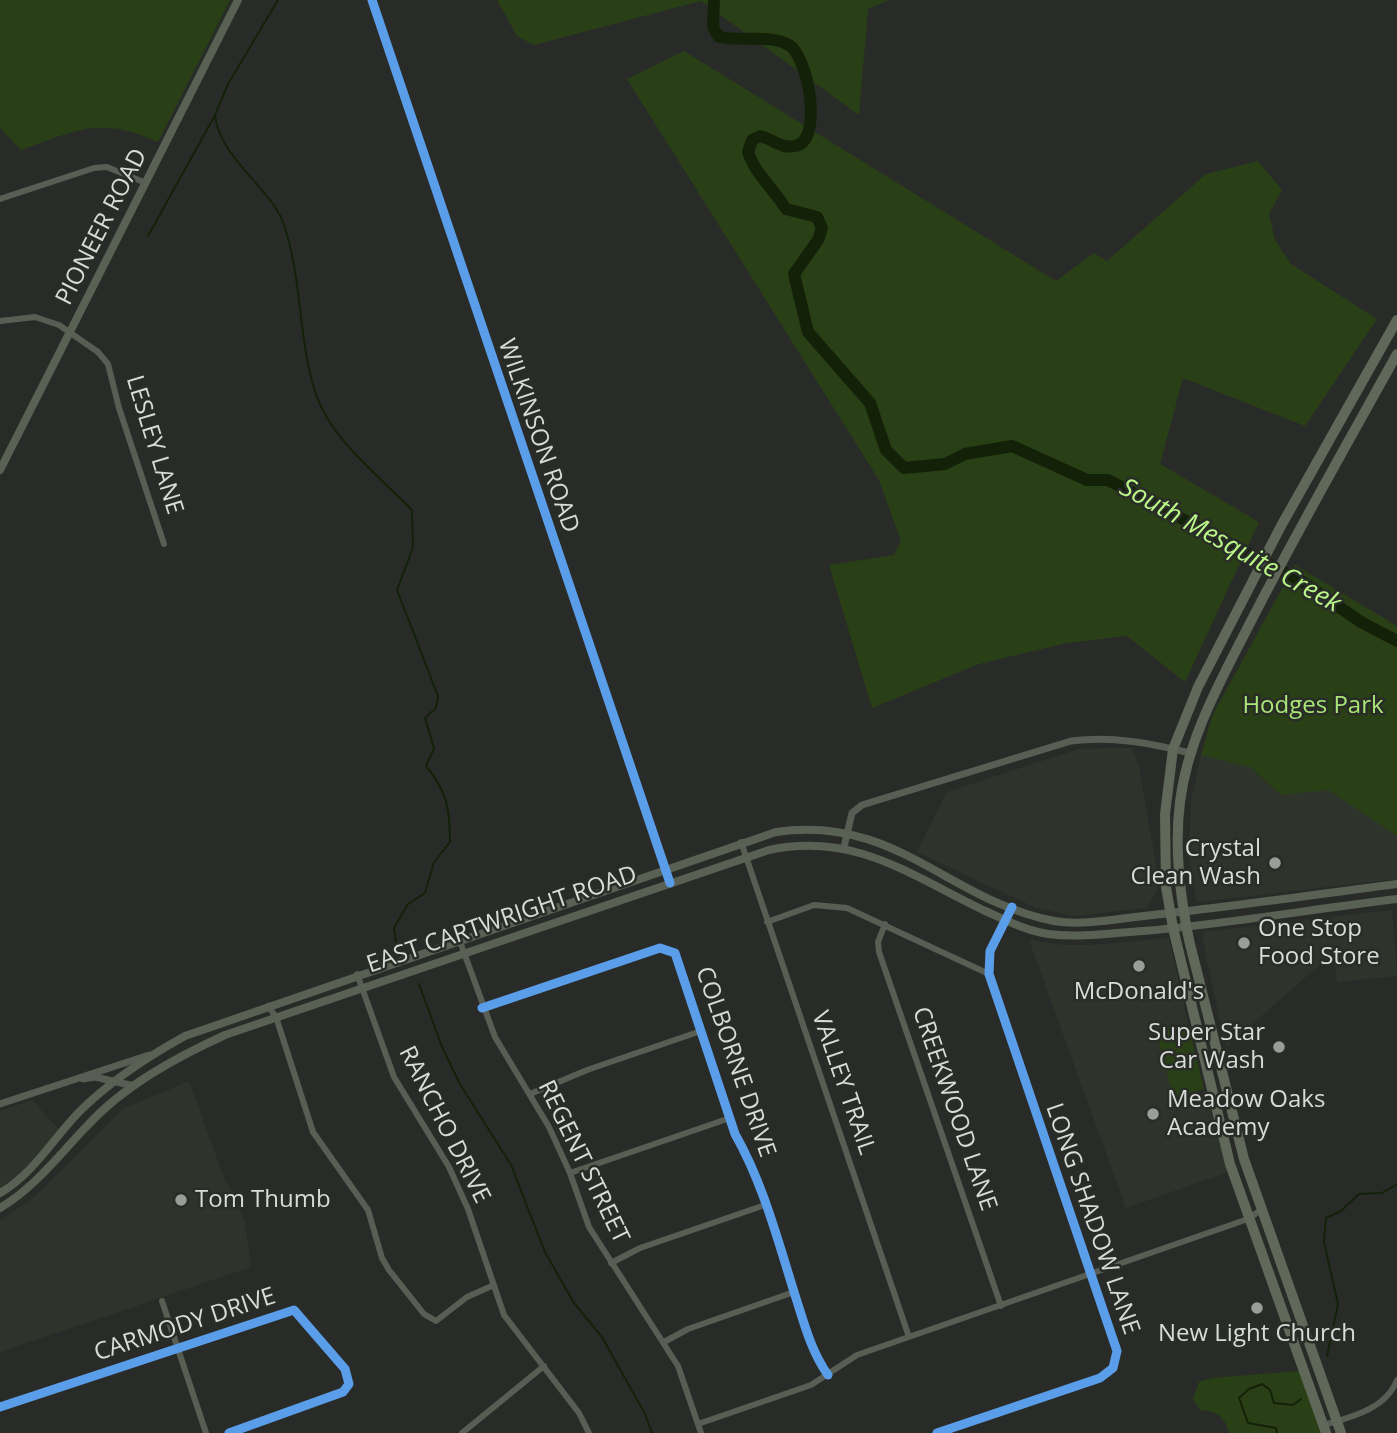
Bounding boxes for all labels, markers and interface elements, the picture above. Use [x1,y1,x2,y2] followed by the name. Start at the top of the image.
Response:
[50,144,154,310] street label: PIONEER ROAD
[491,335,585,537] street label: WILKINSON ROAD
[119,372,189,518] street label: LESLEY LANE
[1114,472,1346,620] water label: South Mesquite Creek
[1242,692,1384,720] park label: Hodges Park
[1130,835,1261,891] place label: Crystal Clean Wash
[1267,855,1283,871] marker: Crystal Clean Wash
[363,860,641,980] street label: EAST CARTWRIGHT ROAD
[1258,915,1380,971] place label: One Stop Food Store
[1236,935,1252,951] marker: One Stop Food Store
[1131,958,1147,974] marker: McDonald's
[689,963,781,1161] street label: COLBORNE DRIVE
[1074,978,1204,1006] place label: McDonald's
[906,1003,1002,1215] street label: CREEKWOOD LANE
[805,1007,881,1159] street label: VALLEY TRAIL
[1148,1019,1265,1075] place label: Super Star Car Wash
[1271,1039,1287,1055] marker: Super Star Car Wash
[392,1042,496,1208] street label: RANCHO DRIVE
[531,1076,635,1248] street label: REGENT STREET
[1167,1086,1325,1142] place label: Meadow Oaks Academy
[1039,1100,1145,1338] street label: LONG SHADOW LANE
[1145,1106,1161,1122] marker: Meadow Oaks Academy
[195,1186,331,1214] place label: Tom Thumb
[173,1192,189,1208] marker: Tom Thumb
[91,1282,279,1368] street label: CARMODY DRIVE
[1249,1300,1265,1316] marker: New Light Church
[1158,1320,1356,1348] place label: New Light Church

